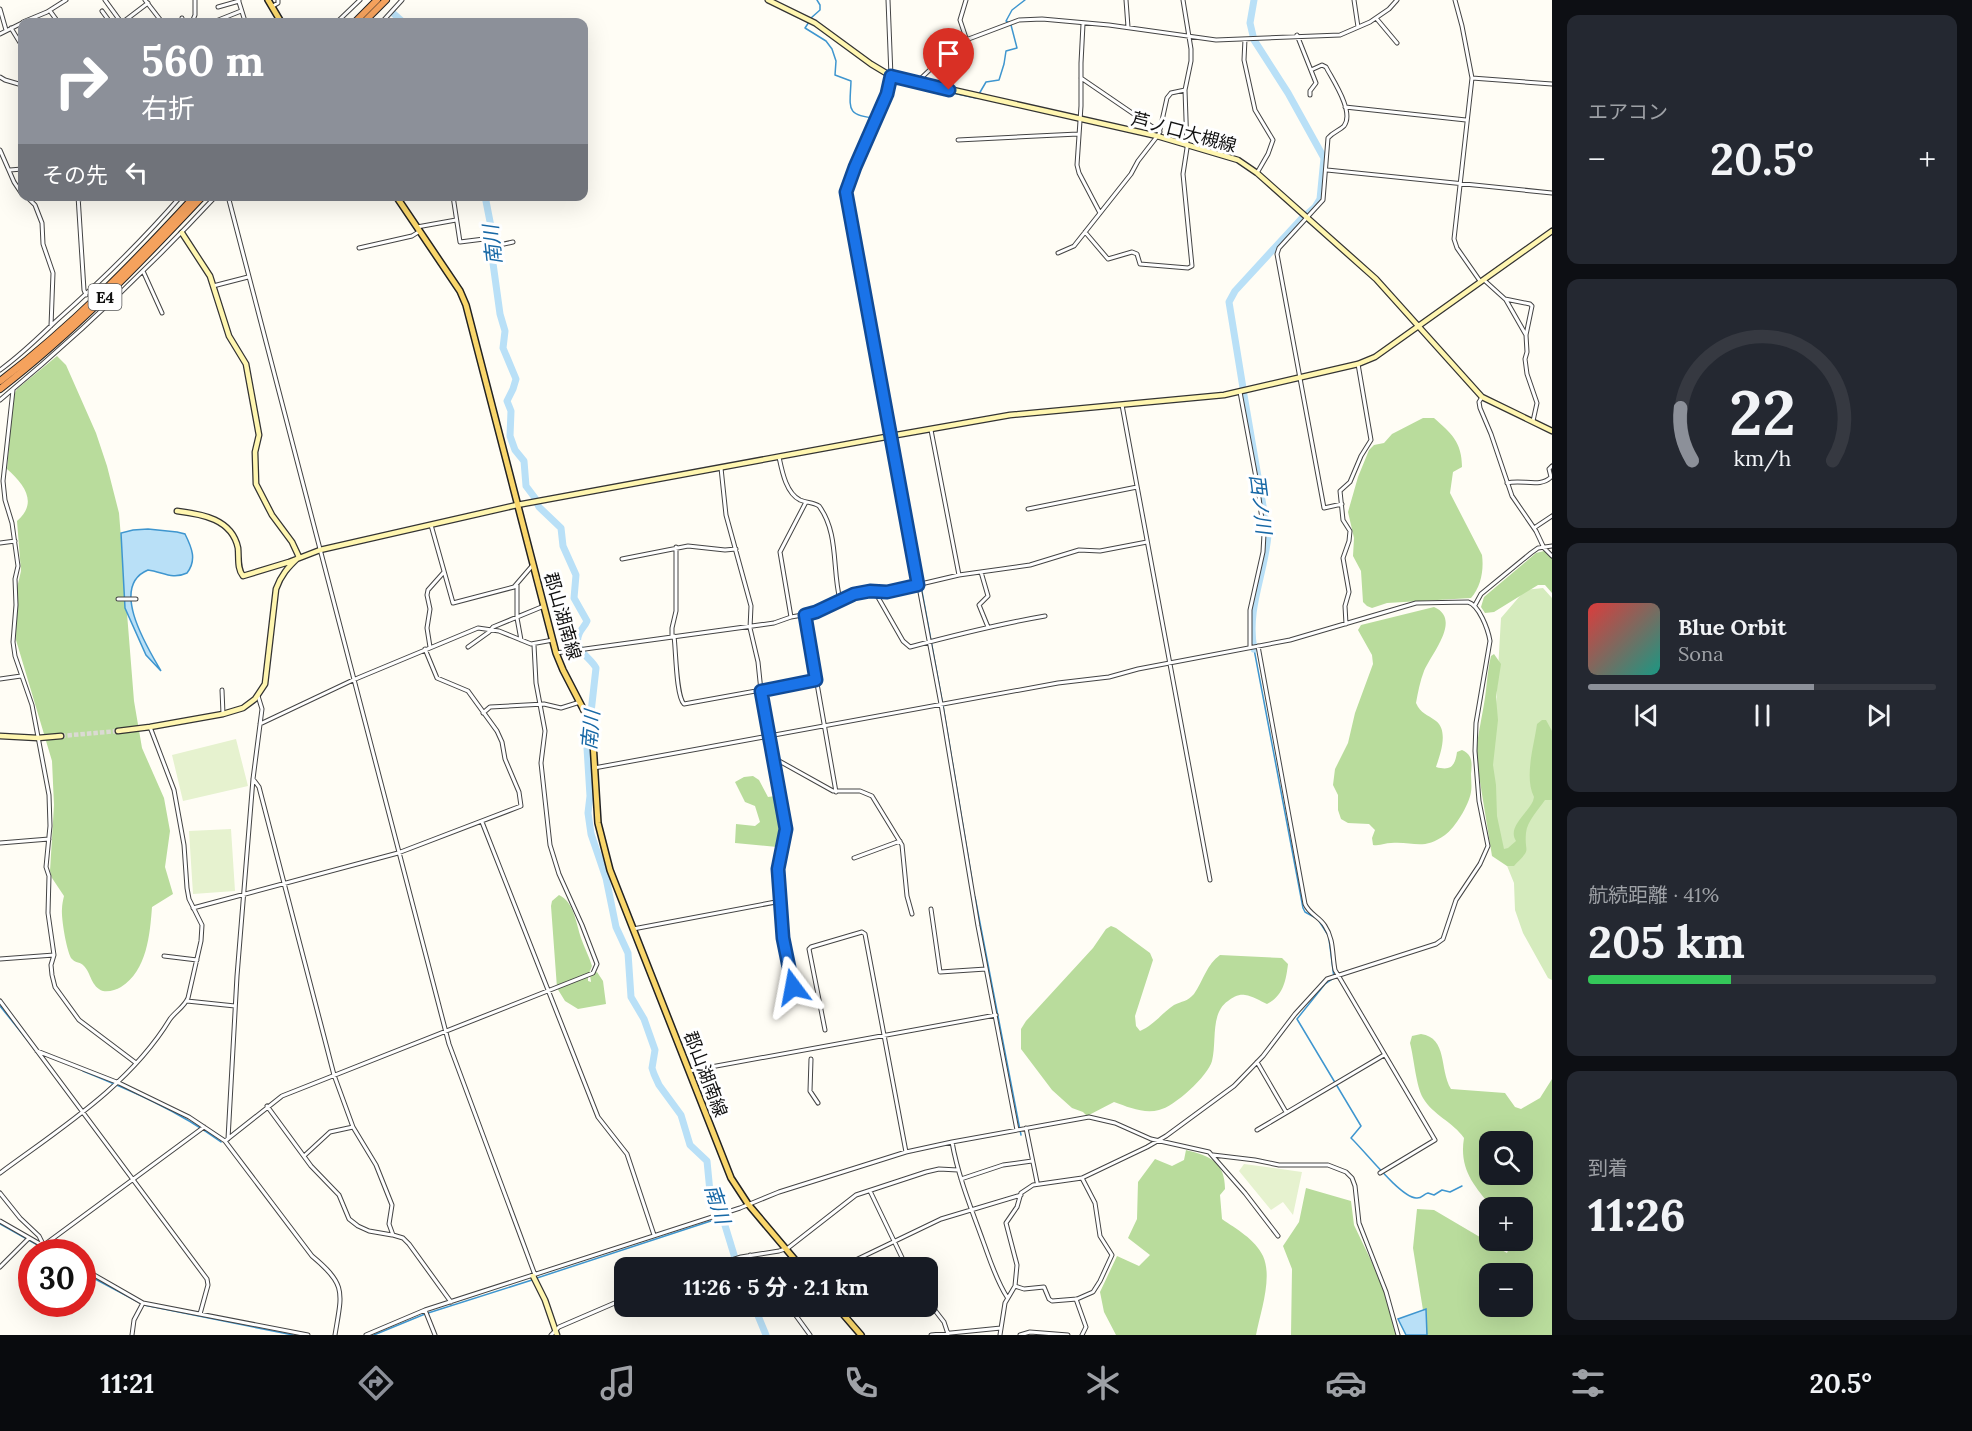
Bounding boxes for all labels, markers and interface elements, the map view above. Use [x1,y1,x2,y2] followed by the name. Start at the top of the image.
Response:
[923,28,974,90] pin
[141,34,264,88] text: 560 m
[932,37,965,70] icon: arrive
[42,42,120,120] icon: right
[141,91,195,125] text: 右折
[1588,99,1668,124] text: エアコン
[1129,107,1239,157] street label: 芦ノ口大槻線
[1710,130,1814,187] text: 20.5°
[1588,138,1606,180] text: −
[1918,138,1936,180] text: +
[120,156,153,189] icon: left
[42,161,108,189] text: その先
[477,222,507,266] water label: 南川
[88,284,122,310] road number: E4
[1729,372,1795,452] text: 22
[1733,444,1791,472] text: km/h
[1245,473,1277,537] water label: 西ノ川
[540,570,586,662] street label: 郡山湖南線
[1678,613,1786,641] text: Blue Orbit
[1678,641,1724,666] text: Sona
[1630,699,1663,732] icon: previous
[1746,699,1779,732] icon: pause
[1862,699,1895,732] icon: next
[576,707,604,751] water label: 南川
[1588,882,1719,907] text: 航続距離 · 41%
[1588,913,1745,970] text: 205 km
[761,955,825,1019] position arrow
[679,1028,733,1120] street label: 郡山湖南線
[1479,1131,1533,1317] map controls
[1479,1131,1533,1185] button: search
[1588,1155,1628,1180] text: 到着
[700,1181,737,1229] water label: 南川
[1588,1186,1686,1243] text: 11:26
[1479,1197,1533,1251] button: +
[18,1239,96,1317] speed limit sign: 30
[1479,1263,1533,1317] button: −
[683,1273,869,1301] text: 11:26 · 5 分 · 2.1 km
[355,1362,397,1404] icon: directions
[597,1362,639,1404] icon: music
[840,1362,882,1404] icon: phone
[1082,1362,1124,1404] icon: climate
[1325,1362,1367,1404] icon: car
[1567,1362,1609,1404] icon: filters
[100,1366,154,1400] text: 11:21
[1809,1366,1872,1400] text: 20.5°

